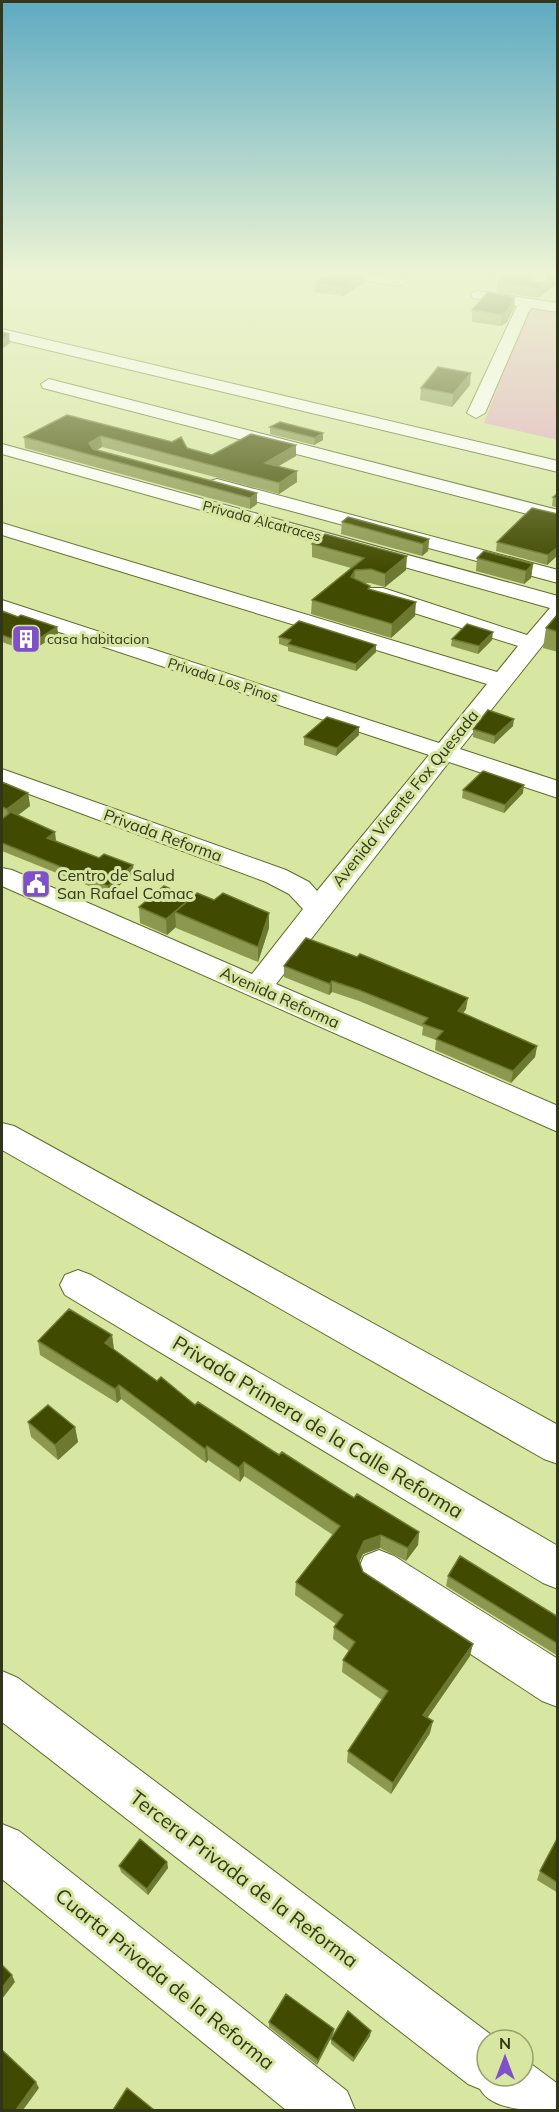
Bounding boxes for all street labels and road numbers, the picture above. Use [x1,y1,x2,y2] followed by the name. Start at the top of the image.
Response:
[201,497,323,546] street label: Privada Alcatraces
[165,654,281,706] street label: Privada Los Pinos
[327,706,483,890] street label: Avenida Vicente Fox Quesada
[101,804,225,866] street label: Privada Reforma
[217,962,343,1032] street label: Avenida Reforma
[168,1330,468,1523] street label: Privada Primera de la Calle Reforma
[125,1785,363,1973] street label: Tercera Privada de la Reforma
[51,1882,280,2075] street label: Cuarta Privada de la Reforma

